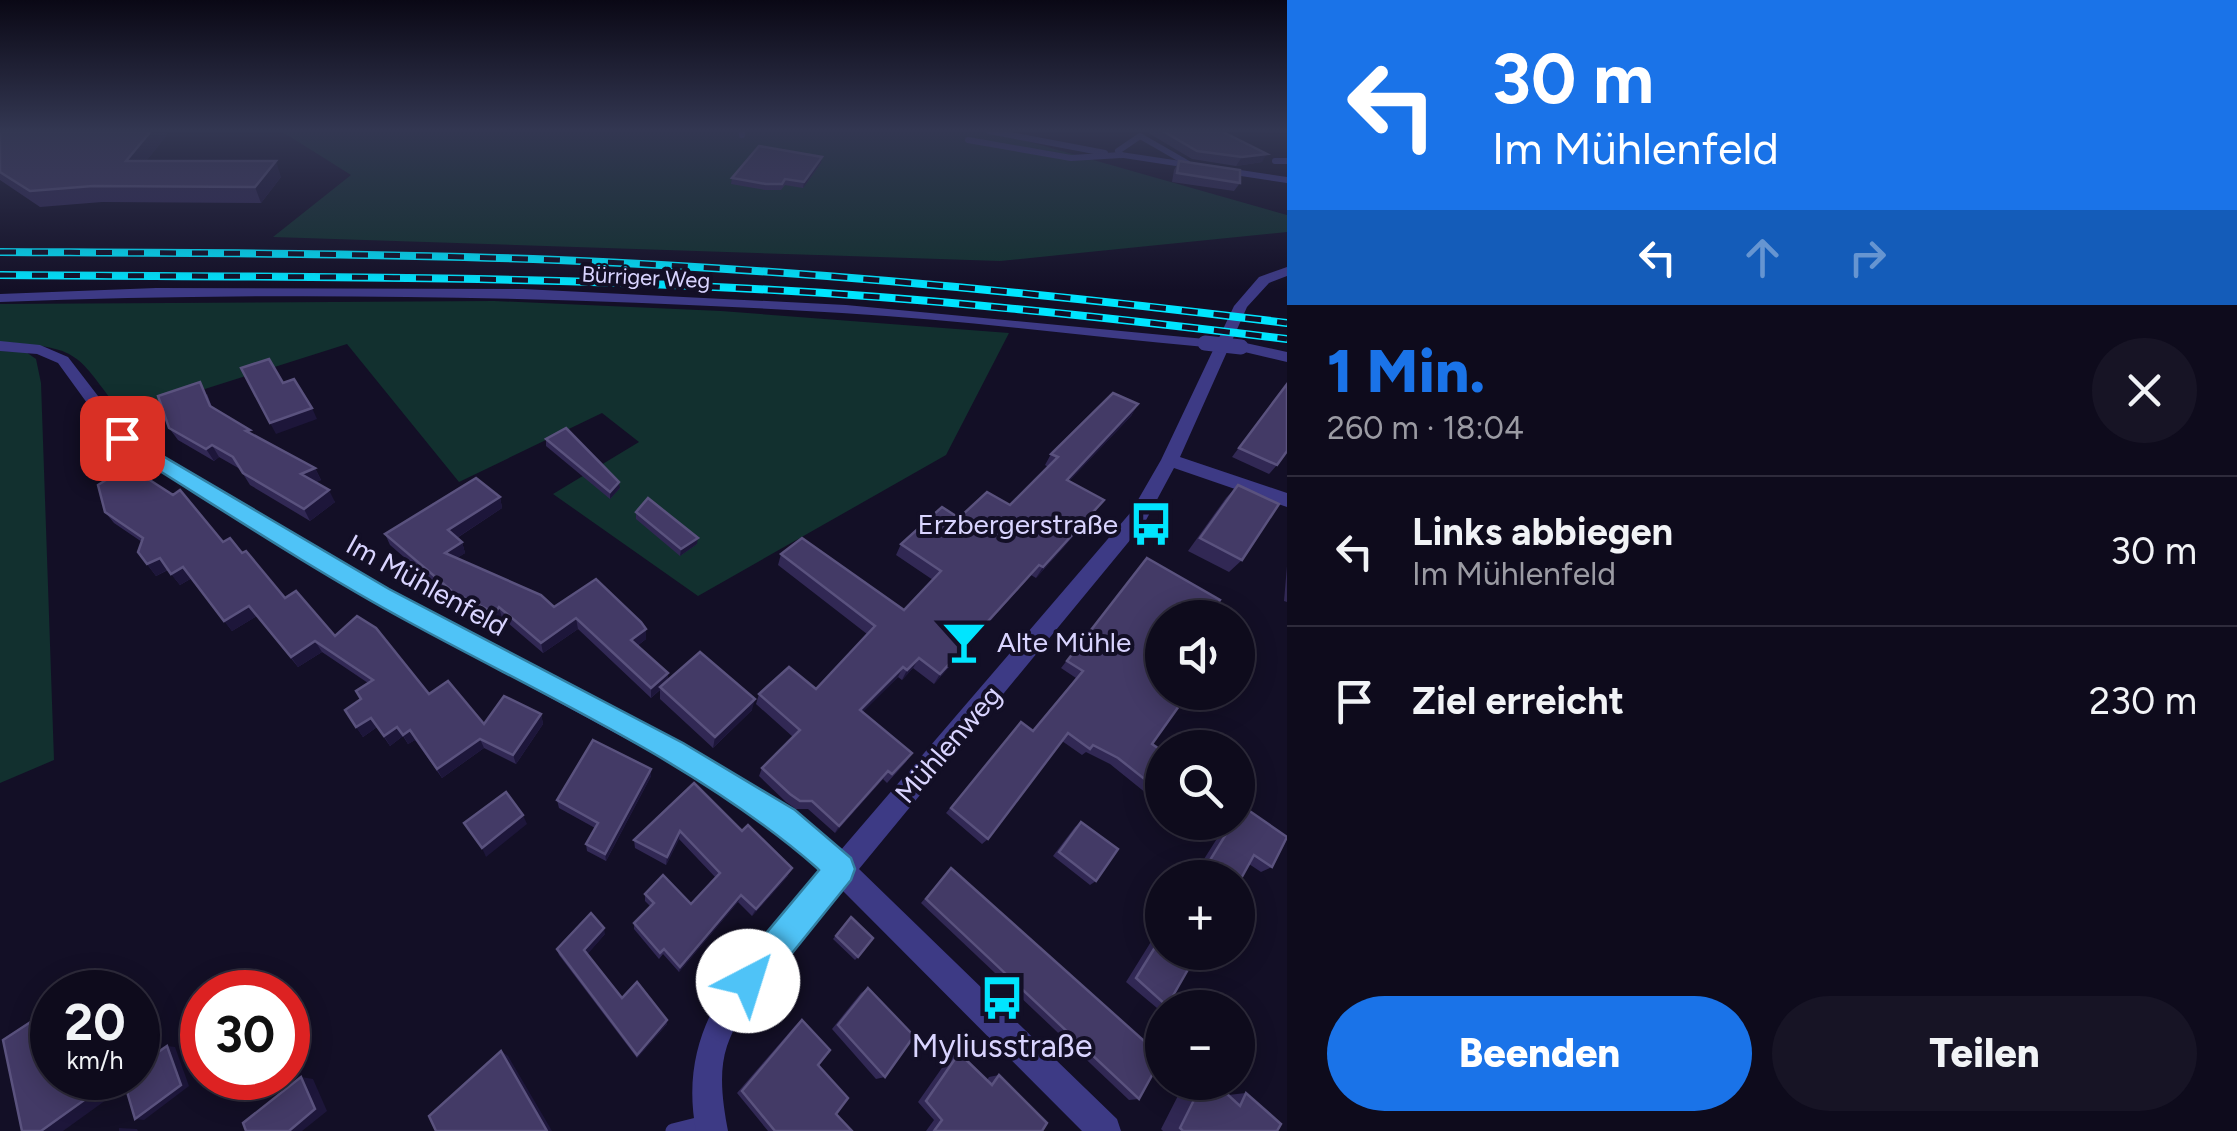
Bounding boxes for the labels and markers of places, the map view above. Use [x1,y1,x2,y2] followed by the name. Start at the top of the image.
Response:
[80,396,165,481] pin
[1127,500,1175,548] bus stop icon: Erzbergerstraße
[917,507,1118,541] place label: Erzbergerstraße
[940,618,988,666] bar icon: Alte Mühle
[997,625,1131,659] place label: Alte Mühle
[978,974,1026,1022] bus stop icon: Myliusstraße
[912,1027,1092,1065] place label: Myliusstraße

